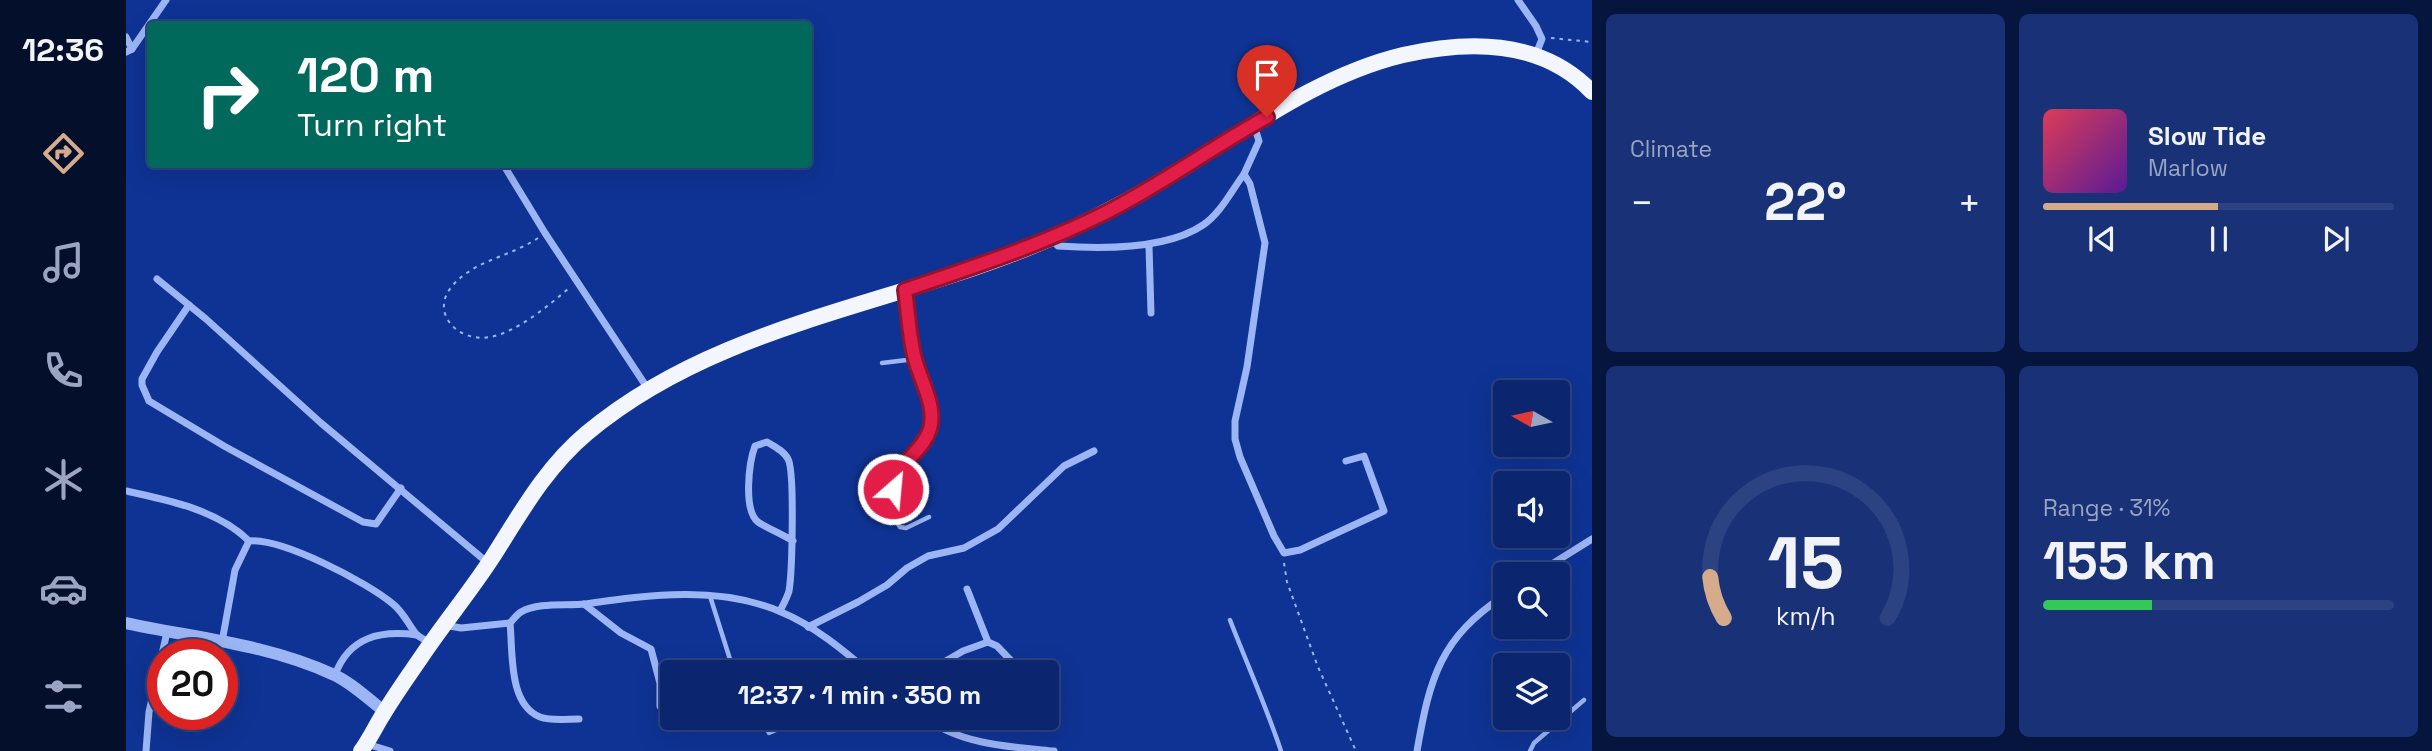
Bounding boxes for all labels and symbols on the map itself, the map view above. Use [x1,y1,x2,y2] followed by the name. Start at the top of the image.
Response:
[1237,45,1297,117] pin
[1493,380,1570,457] north arrow
[856,452,930,526] position arrow
[147,639,238,730] speed limit sign: 20

